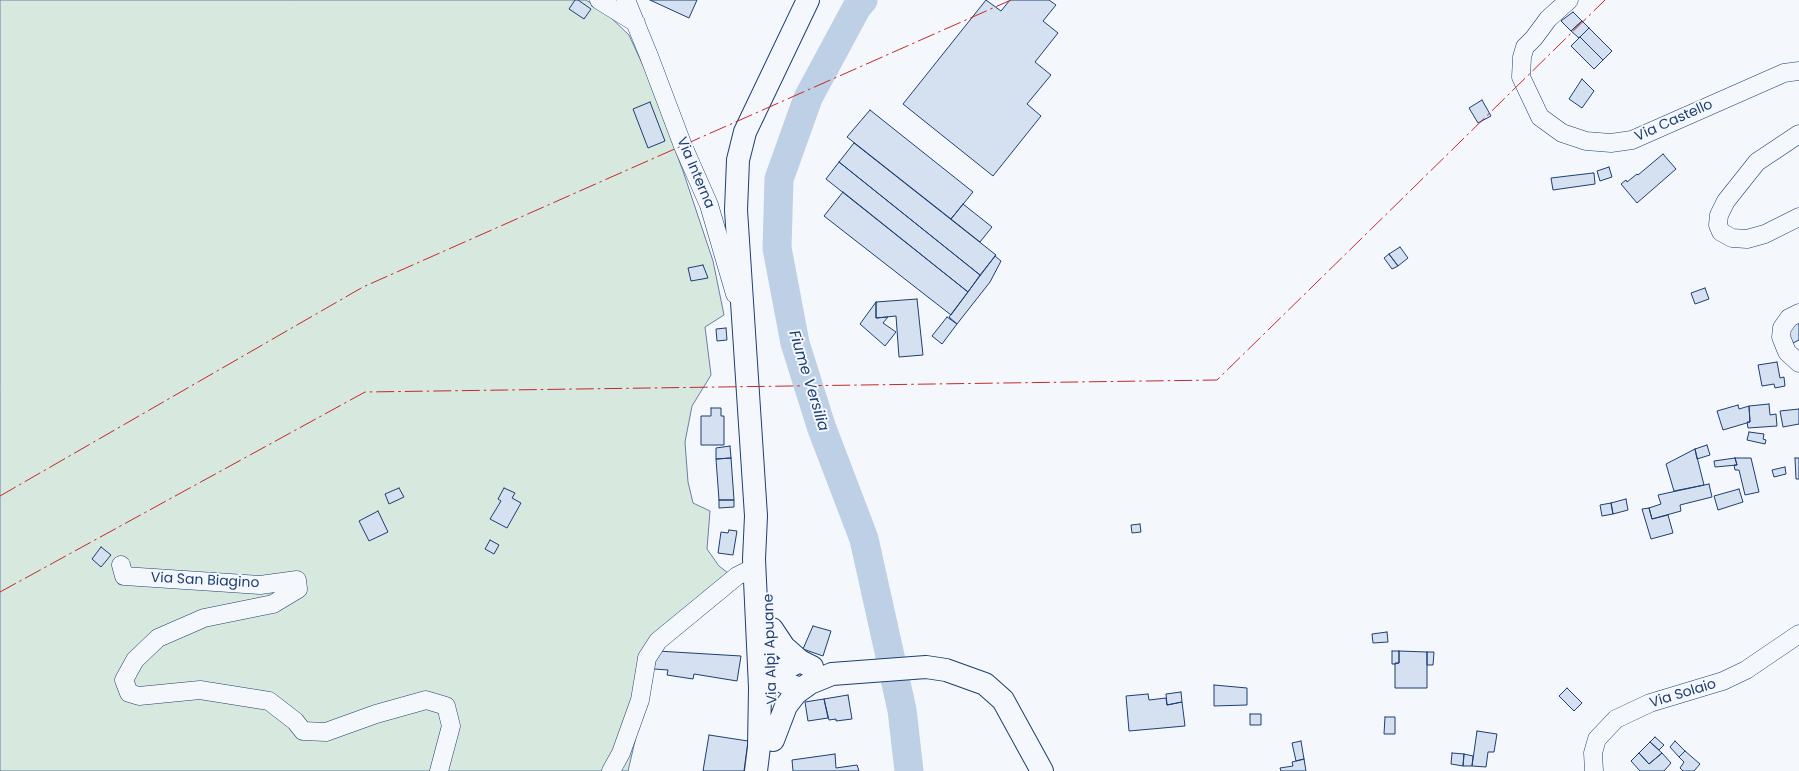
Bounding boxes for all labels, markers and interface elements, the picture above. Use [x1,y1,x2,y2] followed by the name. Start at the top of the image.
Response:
[1633,96,1715,146] street label: Via Castello
[672,135,718,211] street label: Via Interna
[784,329,832,433] water label: Fiume Versilia
[150,570,260,592] street label: Via San Biagino
[761,593,781,705] street label: Via Alpi Apuane
[1648,676,1718,712] street label: Via Solaio

